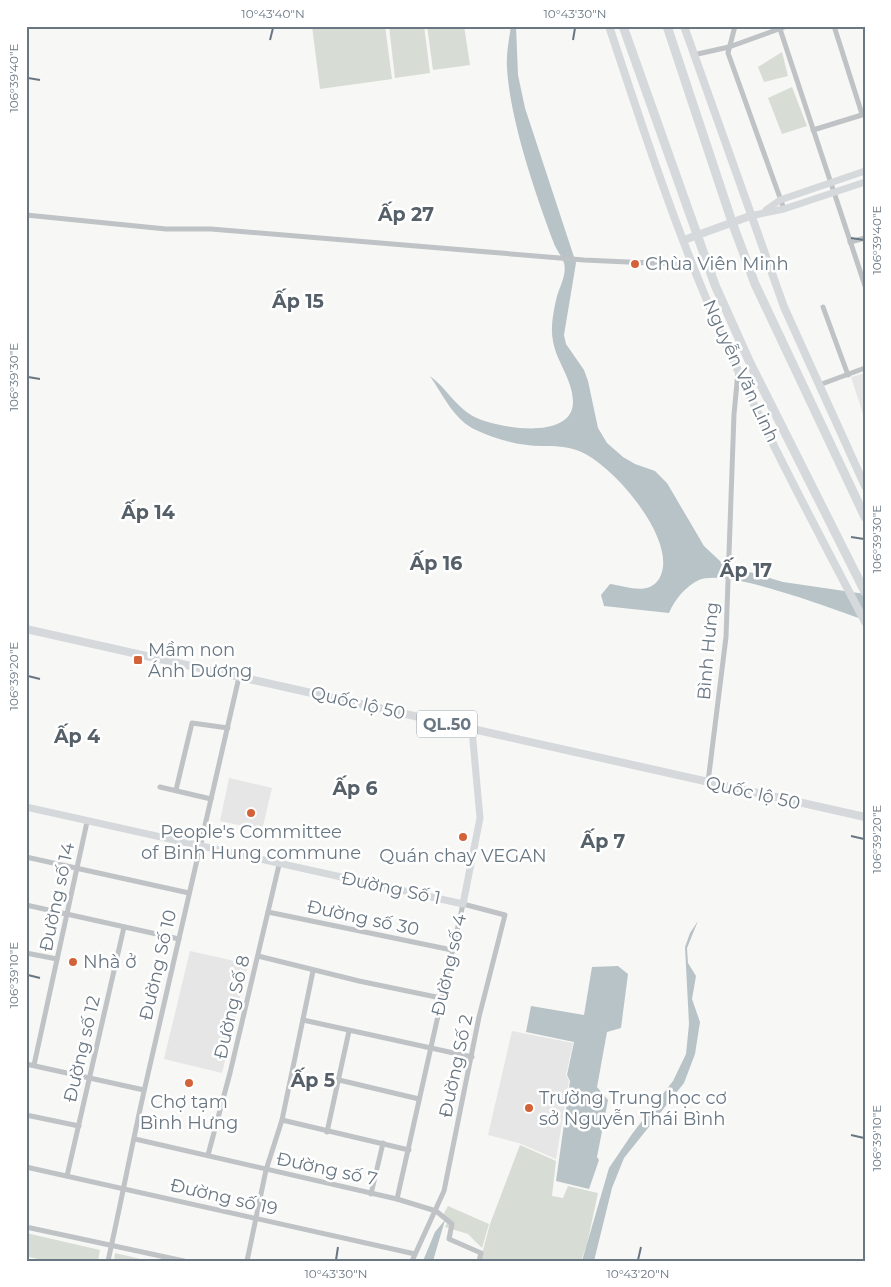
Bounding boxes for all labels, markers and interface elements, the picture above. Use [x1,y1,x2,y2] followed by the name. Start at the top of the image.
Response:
[241,6,305,21] text: 10°43'40"N
[544,6,606,21] text: 10°43'30"N
[6,43,21,113] text: 106°39'40"E
[377,201,434,226] district label: Ấp 27
[869,205,884,275] text: 106°39'40"E
[645,253,789,275] place label: Chùa Viên Minh
[629,258,641,270] marker: Chùa Viên Minh
[271,288,324,313] district label: Ấp 15
[698,296,784,446] street label: Nguyễn Văn Linh
[6,343,21,411] text: 106°39'30"E
[120,499,175,524] district label: Ấp 14
[869,505,884,573] text: 106°39'30"E
[409,550,462,575] district label: Ấp 16
[719,557,772,582] district label: Ấp 17
[693,601,723,701] street label: Bình Hưng
[148,639,252,682] place label: Mầm non Ánh Dương
[6,642,21,710] text: 106°39'20"E
[132,654,144,666] marker: Mầm non Ánh Dương
[309,681,407,725] street label: Quốc lộ 50
[417,711,477,738] road number: QL.50
[53,723,100,748] district label: Ấp 4
[704,771,802,815] street label: Quốc lộ 50
[331,775,378,800] district label: Ấp 6
[869,805,884,873] text: 106°39'20"E
[245,807,257,819] marker: People's Committee of Binh Hung commune
[141,821,361,864] place label: People's Committee of Binh Hung commune
[580,828,626,853] district label: Ấp 7
[457,831,469,843] marker: Quán chay VEGAN
[35,841,79,953] street label: Đường số 14
[379,845,547,867] place label: Quán chay VEGAN
[339,867,443,909] street label: Đường Số 1
[305,895,421,941] street label: Đường số 30
[135,908,181,1022] street label: Đường Số 10
[427,912,471,1018] street label: Đường số 4
[6,942,21,1008] text: 106°39'10"E
[83,951,136,973] place label: Nhà ở
[209,953,255,1061] street label: Đường Số 8
[67,956,79,968] marker: Nhà ở
[59,994,105,1104] street label: Đường số 12
[434,1013,478,1119] street label: Đường Số 2
[290,1067,335,1092] district label: Ấp 5
[183,1077,195,1089] marker: Chợ tạm Bình Hưng
[539,1087,727,1130] place label: Trường Trung học cơ sở Nguyễn Thái Bình
[140,1091,238,1134] place label: Chợ tạm Bình Hưng
[523,1102,535,1114] marker: Trường Trung học cơ sở Nguyễn Thái Bình
[869,1105,884,1171] text: 106°39'10"E
[274,1148,380,1190] street label: Đường số 7
[168,1174,280,1220] street label: Đường số 19
[305,1266,367,1281] text: 10°43'30"N
[606,1266,670,1281] text: 10°43'20"N

